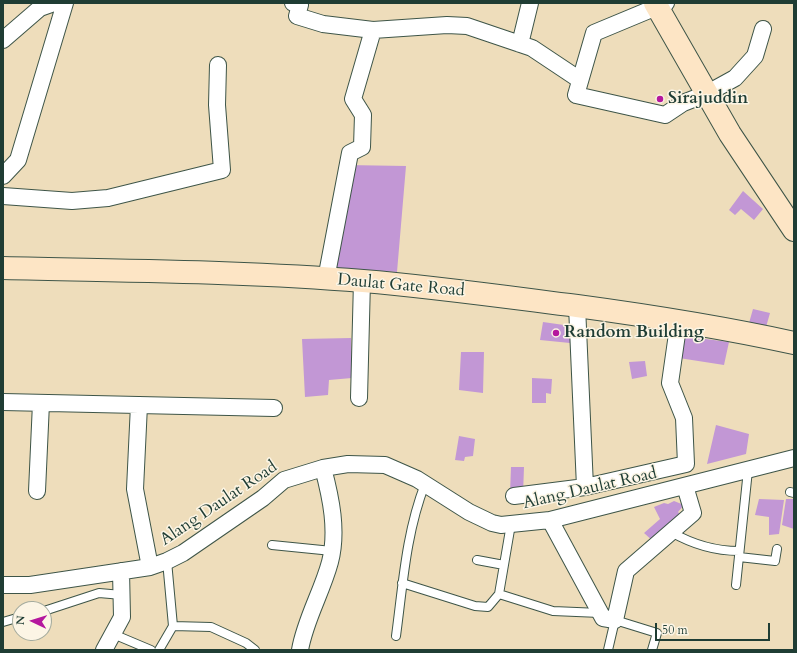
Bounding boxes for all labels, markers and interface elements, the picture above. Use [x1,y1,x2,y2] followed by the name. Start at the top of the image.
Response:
[668,89,748,109] place label: Sirajuddin
[655,94,665,104] marker: Sirajuddin
[336,270,466,302] street label: Daulat Gate Road
[564,323,704,343] place label: Random Building
[551,328,561,338] marker: Random Building
[157,457,281,551] street label: Alang Daulat Road
[521,464,659,514] street label: Alang Daulat Road
[12,601,52,641] north arrow
[13,615,28,625] text: N
[657,615,772,641] scale bar
[662,622,688,638] text: 50 m

